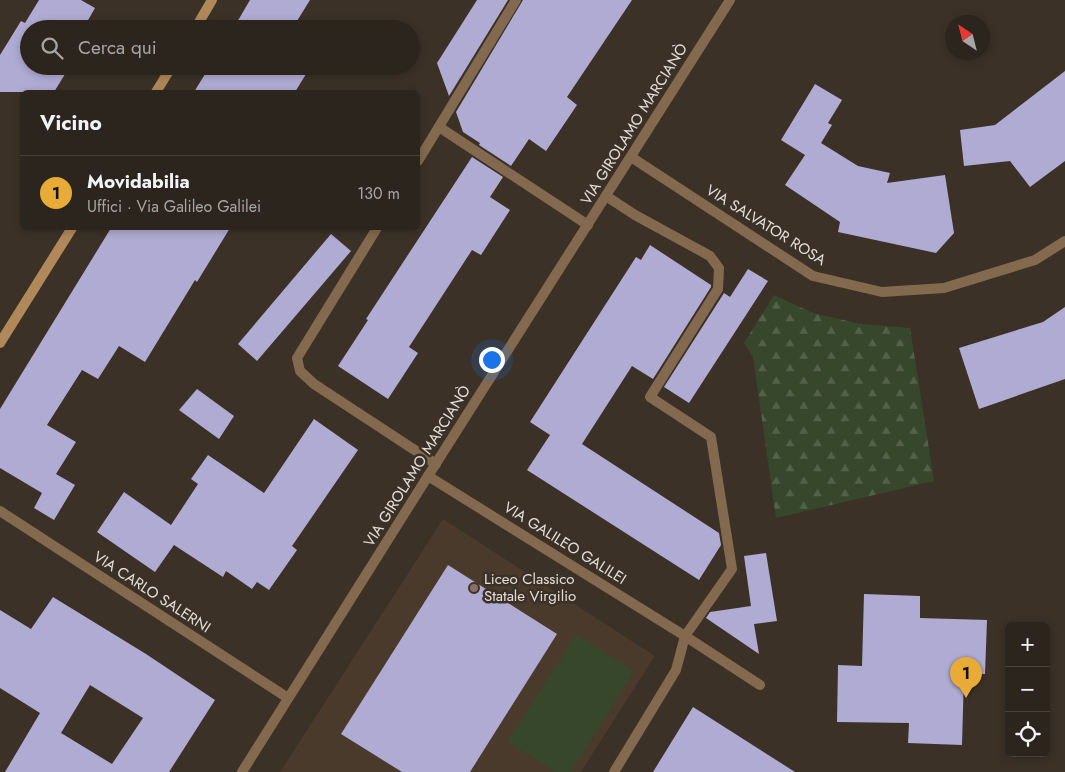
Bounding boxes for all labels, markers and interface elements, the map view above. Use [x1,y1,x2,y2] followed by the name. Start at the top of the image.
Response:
[945,15,990,60] north arrow
[20,20,420,75] search box
[38,34,66,62] icon: search
[78,34,157,61] text: Cerca qui
[575,39,693,209] street label: VIA GIROLAMO MARCIANÒ
[40,108,102,138] text: Vicino
[87,168,190,195] text: Movidabilia
[702,179,830,271] street label: VIA SALVATOR ROSA
[52,182,60,205] text: 1
[357,182,400,205] text: 130 m
[87,195,261,218] text: Uffici · Via Galileo Galilei
[479,347,505,373] your location
[358,381,476,551] street label: VIA GIROLAMO MARCIANÒ
[499,496,631,590] street label: VIA GALILEO GALILEI
[89,546,215,638] street label: VIA CARLO SALERNI
[484,568,576,607] place label: Liceo Classico Statale Virgilio
[468,582,480,594] marker: Liceo Classico Statale Virgilio
[1005,622,1050,757] map controls
[1005,622,1050,667] button: +
[950,657,982,698] pin: 1
[1005,667,1050,712] button: −
[1005,712,1050,757] button: locate

